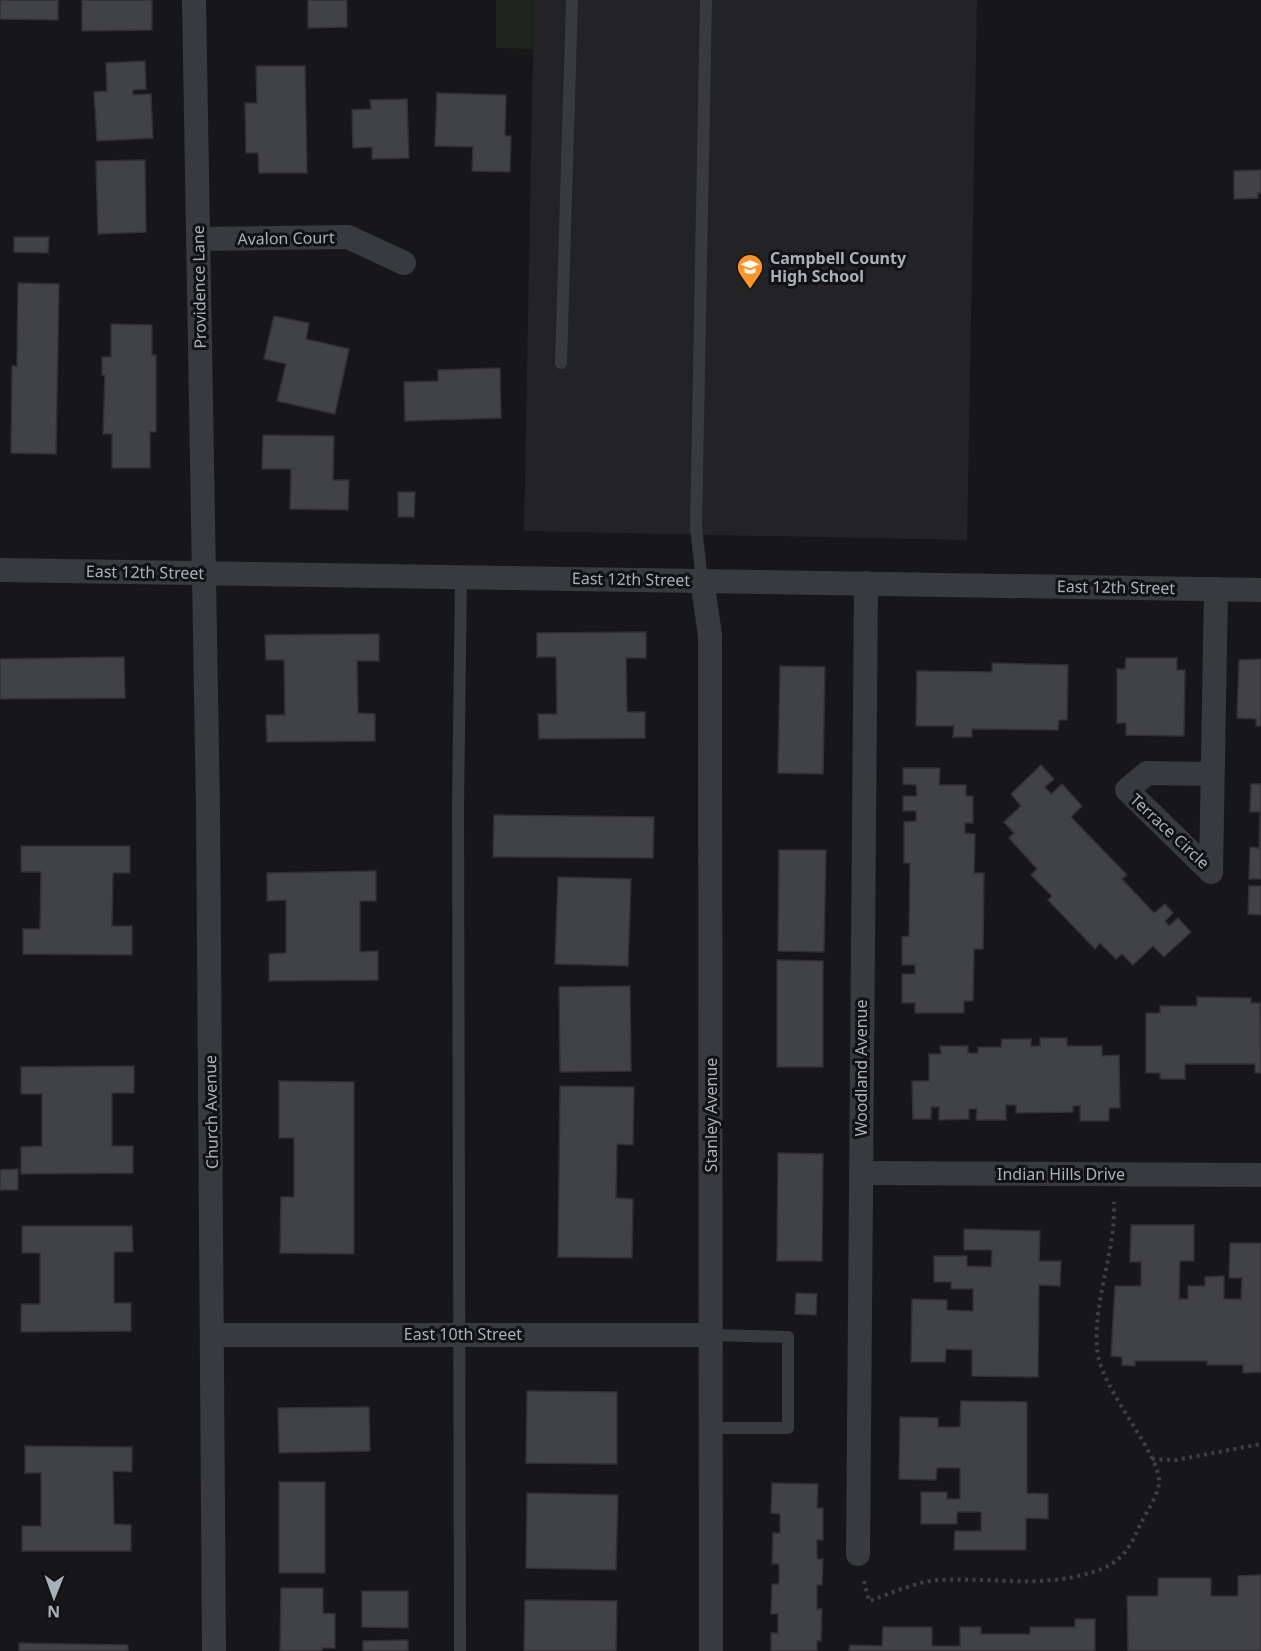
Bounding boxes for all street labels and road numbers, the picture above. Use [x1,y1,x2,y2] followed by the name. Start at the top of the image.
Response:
[187,225,211,349] street label: Providence Lane
[237,226,335,250] street label: Avalon Court
[86,560,205,584] street label: East 12th Street
[572,567,691,591] street label: East 12th Street
[1057,575,1176,599] street label: East 12th Street
[1126,789,1214,873] street label: Terrace Circle
[850,1000,872,1136] street label: Woodland Avenue
[199,1055,223,1169] street label: Church Avenue
[700,1058,722,1172] street label: Stanley Avenue
[997,1163,1125,1185] street label: Indian Hills Drive
[404,1323,522,1345] street label: East 10th Street

